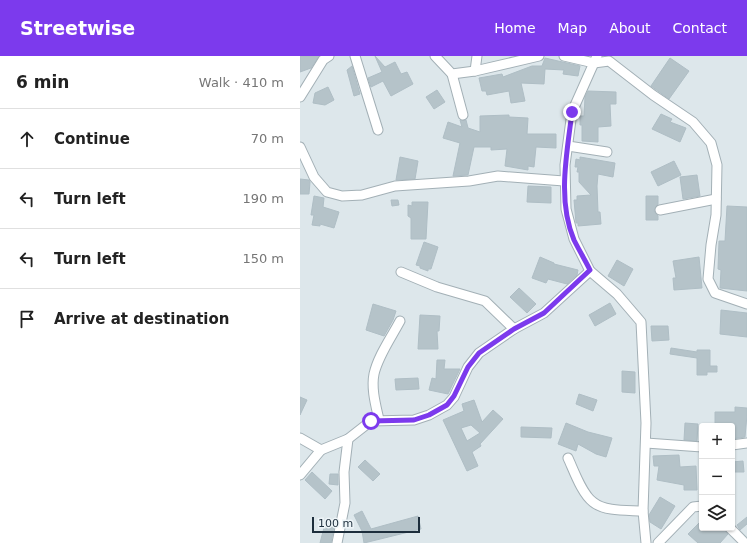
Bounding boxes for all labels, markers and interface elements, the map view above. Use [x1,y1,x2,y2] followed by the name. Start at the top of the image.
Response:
[20,17,135,39] text: Streetwise
[494,20,536,36] text: Home
[558,20,587,36] text: Map
[609,20,651,36] text: About
[673,20,727,36] text: Contact
[16,72,69,92] text: 6 min
[199,75,284,90] text: Walk · 410 m
[563,103,581,121] route end
[16,128,38,150] icon: ahead
[54,130,130,148] text: Continue
[251,131,284,146] text: 70 m
[16,188,38,210] icon: left
[54,190,126,208] text: Turn left
[242,191,284,206] text: 190 m
[16,248,38,270] icon: left
[54,250,126,268] text: Turn left
[242,251,284,266] text: 150 m
[16,308,38,330] icon: arrive
[54,310,229,328] text: Arrive at destination
[362,412,380,430] route start
[699,423,735,531] map controls
[699,423,735,459] button: +
[699,459,735,495] button: −
[699,495,735,531] button: layers
[312,515,420,534] scale bar
[318,517,353,530] text: 100 m

